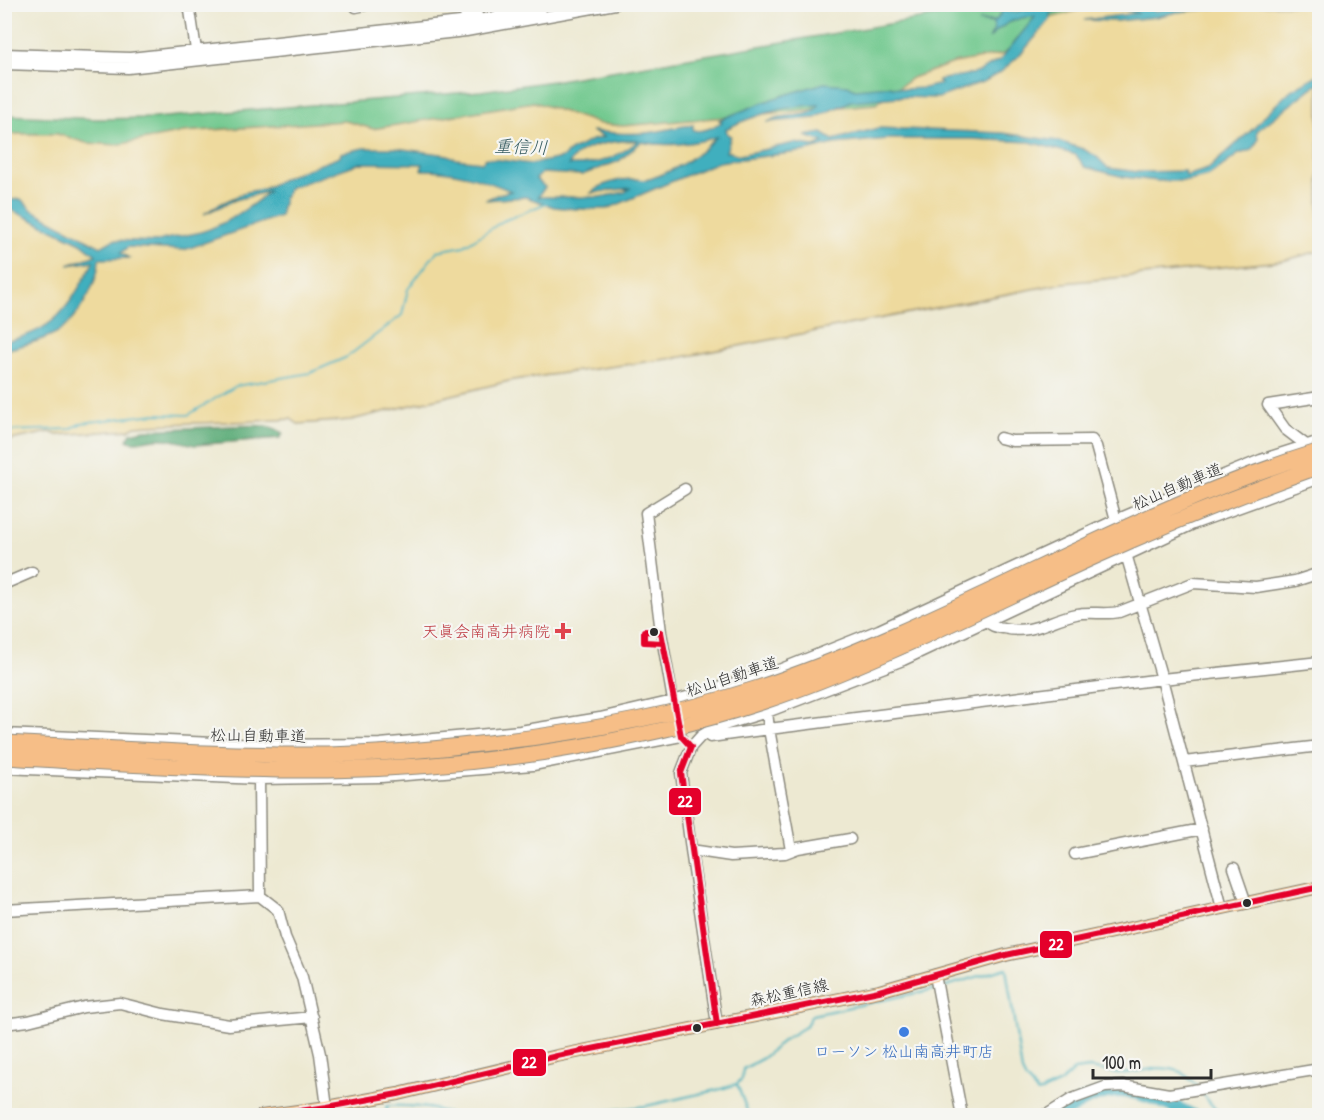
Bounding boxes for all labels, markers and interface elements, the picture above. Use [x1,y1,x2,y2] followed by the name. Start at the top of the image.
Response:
[494,133,548,160] water label: 重信川
[1129,457,1225,515] street label: 松山自動車道
[422,620,550,642] place label: 天眞会南高井病院
[554,622,572,640] marker: 天眞会南高井病院
[648,626,660,638] unlabelled marker
[683,651,781,701] street label: 松山自動車道
[210,723,306,747] street label: 松山自動車道
[668,787,702,816] line badge: 22
[678,790,693,812] text: 22
[1241,897,1253,909] unlabelled marker
[1039,930,1073,959] line badge: 22
[1049,933,1064,955] text: 22
[748,973,830,1011] street label: 森松重信線
[691,1022,703,1034] unlabelled marker
[897,1025,911,1039] marker: ローソン 松山南高井町店
[814,1040,994,1062] place label: ローソン 松山南高井町店
[1093,1042,1212,1080] scale bar
[512,1048,547,1077] line badge: 22
[1102,1050,1141,1075] text: 100 m
[522,1051,537,1073] text: 22

